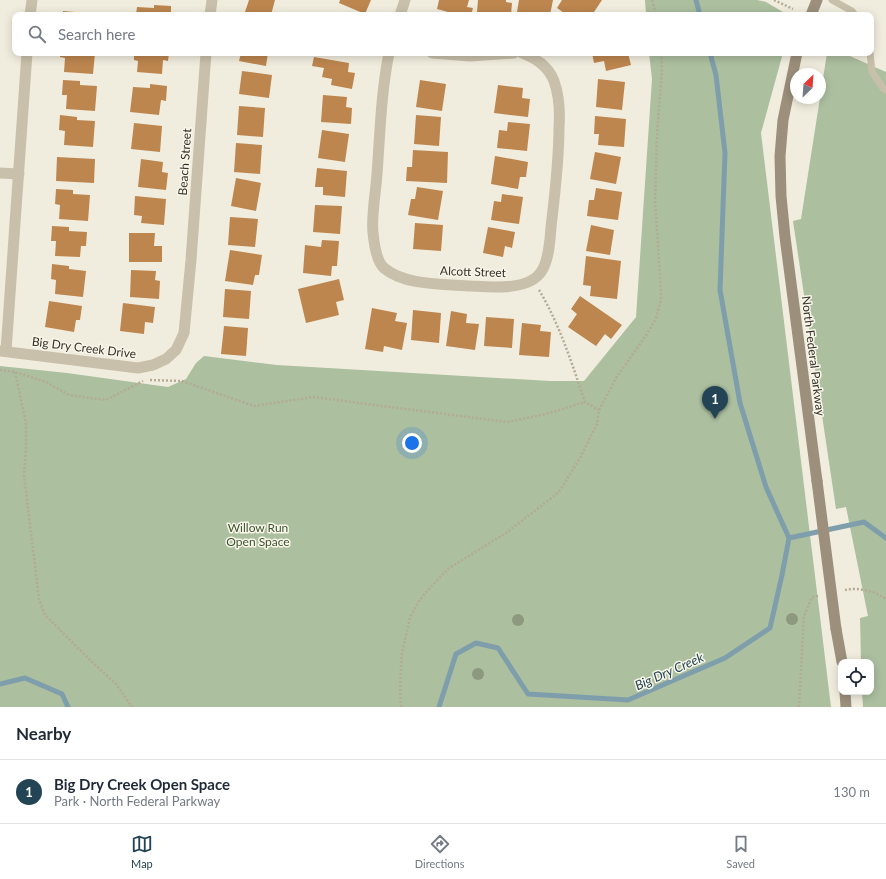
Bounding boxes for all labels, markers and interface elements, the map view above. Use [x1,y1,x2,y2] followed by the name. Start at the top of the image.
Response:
[12,12,874,56] search box
[26,23,48,45] icon: search
[58,25,135,43] text: Search here
[790,68,826,104] north arrow
[175,127,194,196] street label: Beach Street
[440,263,507,280] street label: Alcott Street
[799,295,828,418] street label: North Federal Parkway
[31,334,137,361] street label: Big Dry Creek Drive
[702,386,728,419] pin: 1
[402,433,422,453] your location
[226,520,290,549] park label: Willow Run Open Space
[632,648,707,693] water label: Big Dry Creek
[838,659,874,695] map controls
[838,659,874,695] button: locate
[16,723,71,744] text: Nearby
[54,775,230,793] text: Big Dry Creek Open Space
[25,784,33,800] text: 1
[833,784,870,800] text: 130 m
[54,793,220,809] text: Park · North Federal Parkway
[131,833,153,870] tab: Map
[415,833,464,870] tab: Directions
[726,833,755,870] tab: Saved

